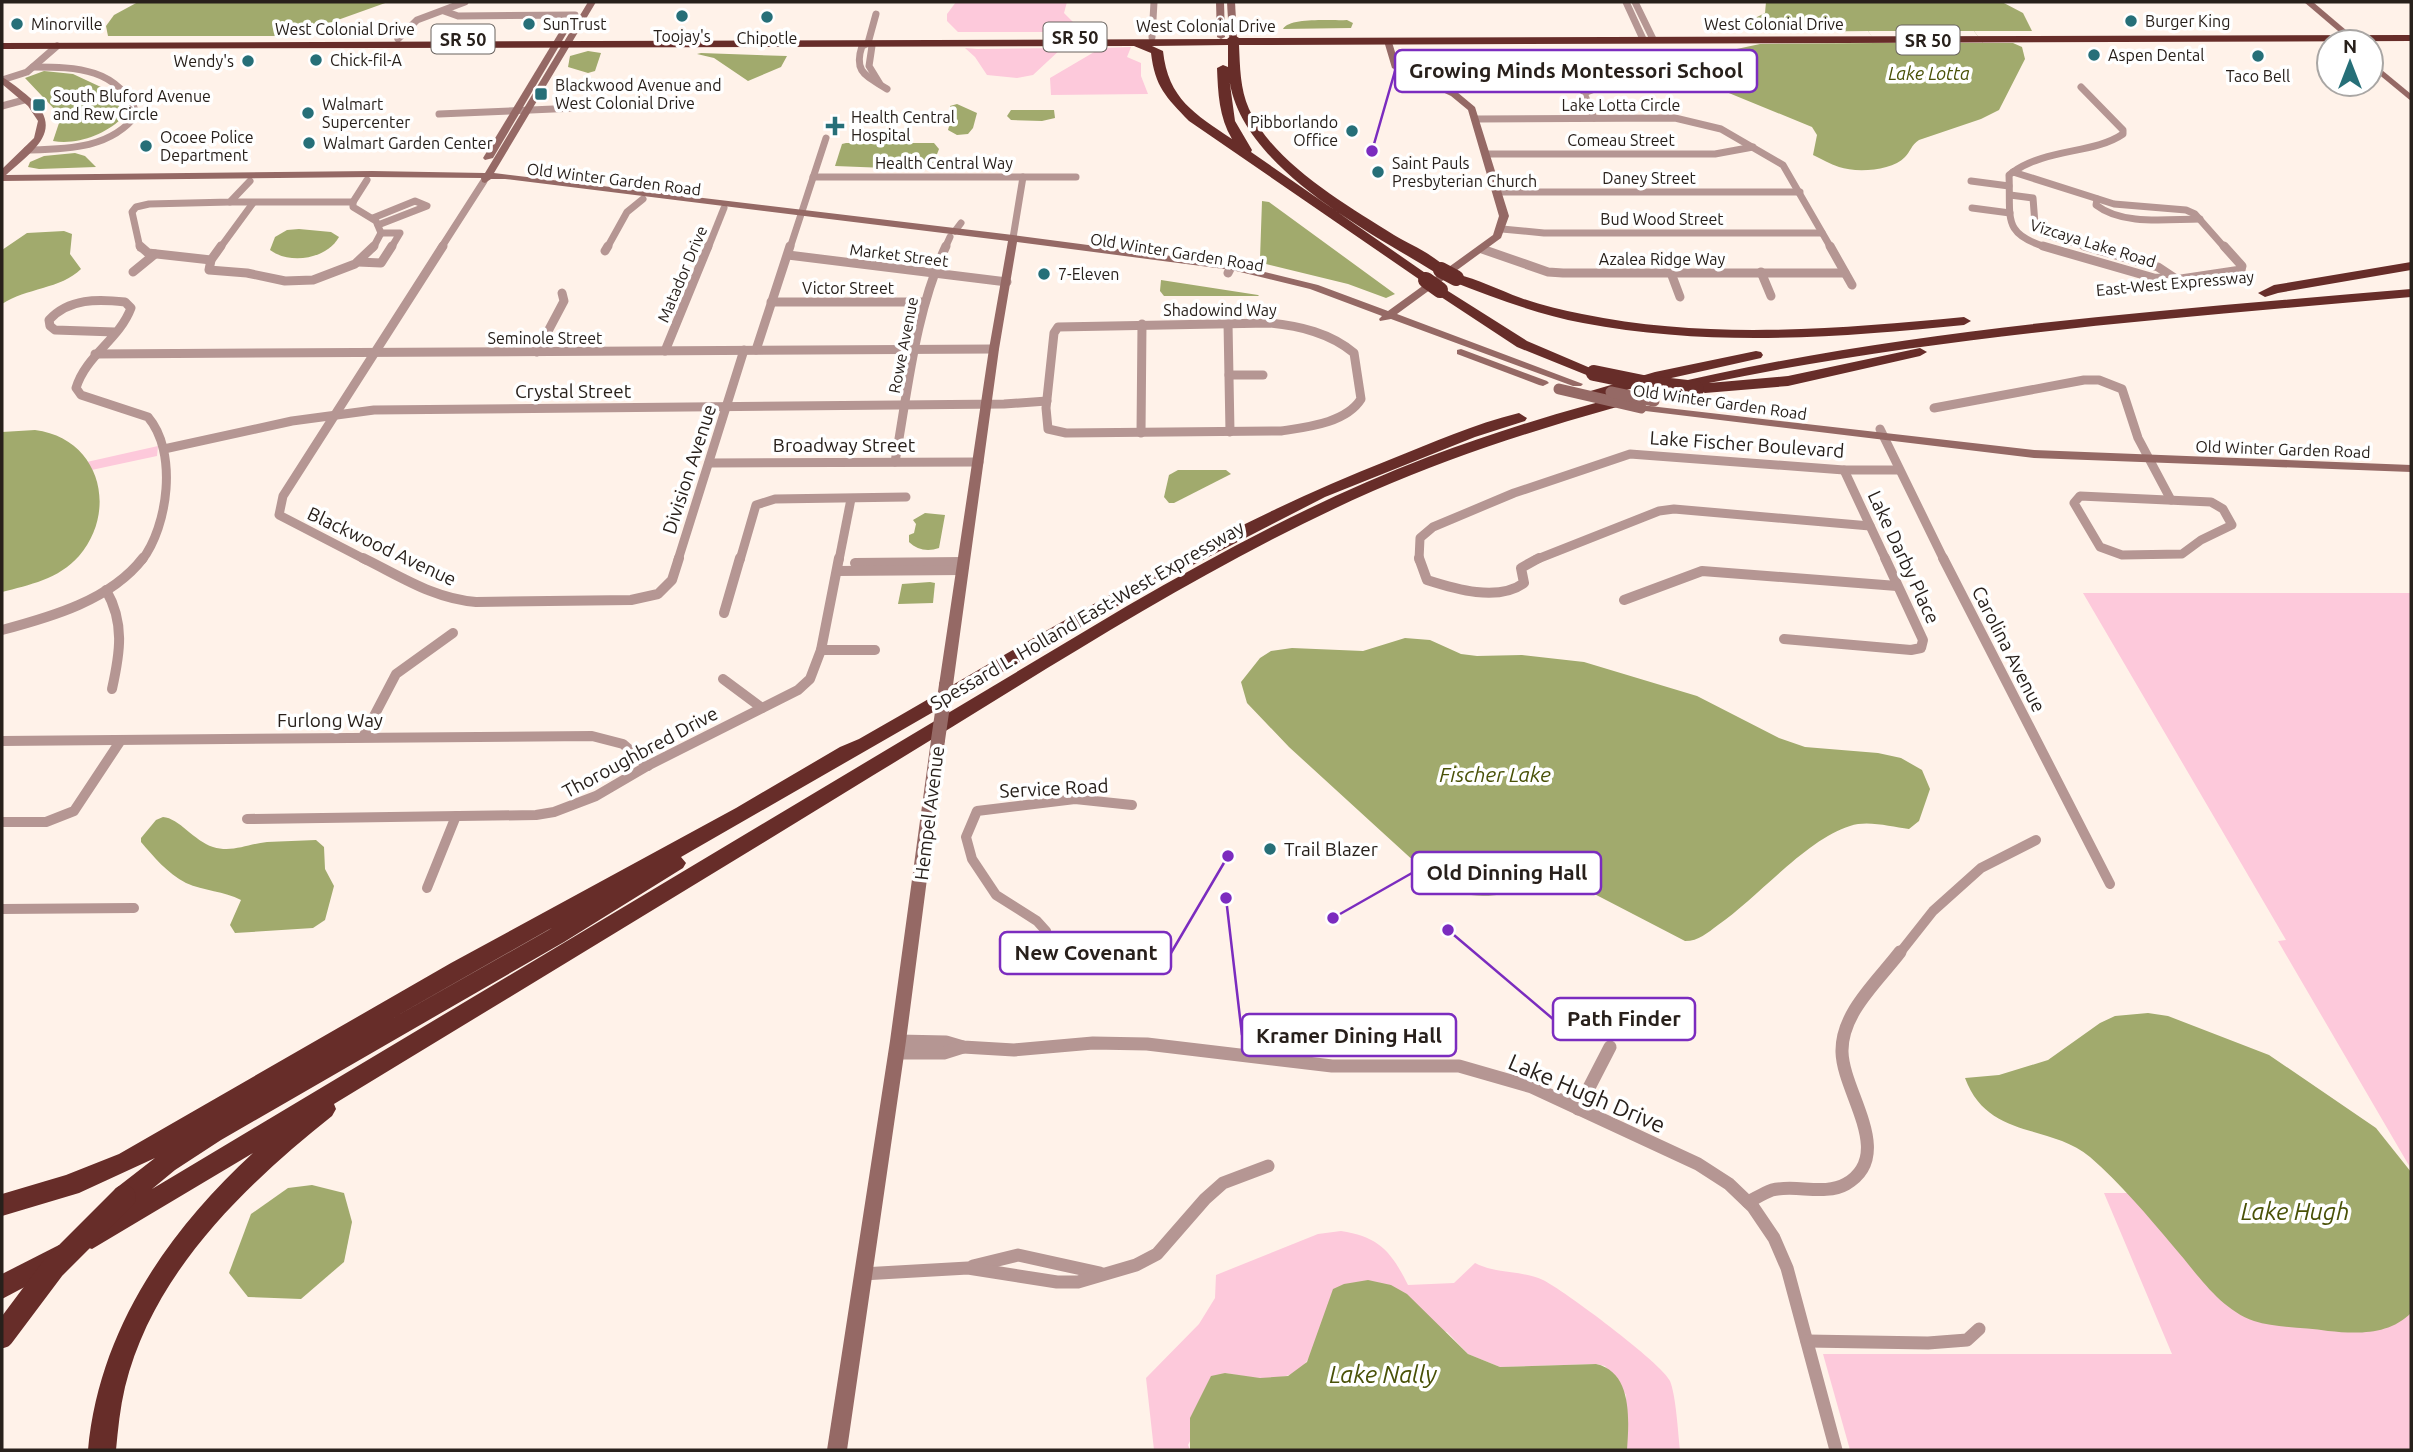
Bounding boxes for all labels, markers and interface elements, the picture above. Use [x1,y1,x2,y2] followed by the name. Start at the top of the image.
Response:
[674,8,690,24] marker: Toojay's
[759,9,775,25] marker: Chipotle
[2145,12,2230,30] place label: Burger King
[2123,13,2139,29] marker: Burger King
[31,15,103,33] place label: Minorville
[543,15,607,33] place label: SunTrust
[1704,15,1844,33] street label: West Colonial Drive
[9,16,25,32] marker: Minorville
[521,16,537,32] marker: SunTrust
[1136,17,1276,35] street label: West Colonial Drive
[275,20,415,38] street label: West Colonial Drive
[1044,22,1106,52] road number: SR 50
[432,24,494,54] road number: SR 50
[1896,26,1960,55] road number: SR 50
[653,27,711,45] place label: Toojay's
[2315,28,2385,98] north arrow
[737,29,797,47] place label: Chipotle
[2343,35,2357,57] text: N
[2108,46,2204,64] place label: Aspen Dental
[2086,47,2102,63] marker: Aspen Dental
[2250,48,2266,64] marker: Taco Bell
[1395,50,1757,92] callout: Growing Minds Montessori School
[330,51,403,69] place label: Chick-fil-A
[174,52,234,70] place label: Wendy's
[308,52,324,68] marker: Chick-fil-A
[240,53,256,69] marker: Wendy's
[1409,58,1743,82] text: Growing Minds Montessori School
[1888,63,1970,83] water label: Lake Lotta
[2226,67,2290,85] place label: Taco Bell
[555,76,722,112] place label: Blackwood Avenue and West Colonial Drive
[533,86,549,102] marker: Blackwood Avenue and West Colonial Drive
[53,87,211,123] place label: South Bluford Avenue and Rew Circle
[322,95,410,131] place label: Walmart Supercenter
[1562,96,1680,114] street label: Lake Lotta Circle
[31,97,47,113] marker: South Bluford Avenue and Rew Circle
[300,105,316,121] marker: Walmart Supercenter
[851,108,955,144] place label: Health Central Hospital
[1250,113,1338,149] place label: Pibborlando Office
[825,116,845,136] marker: Health Central Hospital
[1344,123,1360,139] marker: Pibborlando Office
[160,128,254,164] place label: Ocoee Police Department
[1567,131,1675,149] street label: Comeau Street
[323,134,493,152] place label: Walmart Garden Center
[301,135,317,151] marker: Walmart Garden Center
[138,138,154,154] marker: Ocoee Police Department
[875,154,1013,172] street label: Health Central Way
[1392,154,1537,190] place label: Saint Pauls Presbyterian Church
[526,159,702,199] street label: Old Winter Garden Road
[1370,164,1386,180] marker: Saint Pauls Presbyterian Church
[1602,169,1696,187] street label: Daney Street
[1600,210,1724,228] street label: Bud Wood Street
[2028,215,2158,271] street label: Vizcaya Lake Road
[654,223,710,325] street label: Matador Drive
[1089,229,1265,275] street label: Old Winter Garden Road
[849,240,950,270] street label: Market Street
[1599,250,1726,268] street label: Azalea Ridge Way
[1058,265,1119,283] place label: 7-Eleven
[1036,266,1052,282] marker: 7-Eleven
[2095,267,2255,299] street label: East-West Expressway
[802,279,895,297] street label: Victor Street
[885,295,921,395] street label: Rowe Avenue
[1163,301,1277,319] street label: Shadowind Way
[488,329,603,347] street label: Seminole Street
[515,380,632,402] street label: Crystal Street
[1632,381,1808,423] street label: Old Winter Garden Road
[658,401,720,537] street label: Division Avenue
[1649,426,1845,462] street label: Lake Fischer Boulevard
[773,434,916,456] street label: Broadway Street
[2195,437,2371,461] street label: Old Winter Garden Road
[1864,487,1944,627] street label: Lake Darby Place
[304,502,460,590] street label: Blackwood Avenue
[926,516,1248,714] street label: Spessard L. Holland East-West Expressway
[1968,582,2050,716] street label: Carolina Avenue
[559,702,721,802] street label: Thoroughbred Drive
[277,709,383,731] street label: Furlong Way
[910,745,948,881] street label: Hempel Avenue
[1439,762,1551,786] water label: Fischer Lake
[999,774,1109,802] street label: Service Road
[1284,838,1378,860] place label: Trail Blazer
[1262,841,1278,857] marker: Trail Blazer
[1412,852,1601,894] callout: Old Dinning Hall
[1427,860,1588,884] text: Old Dinning Hall
[1000,932,1171,974] callout: New Covenant
[1015,940,1157,964] text: New Covenant
[1553,998,1695,1040] callout: Path Finder
[1567,1006,1681,1030] text: Path Finder
[1242,1014,1456,1056] callout: Kramer Dining Hall
[1256,1023,1442,1047] text: Kramer Dining Hall
[1505,1049,1669,1137] street label: Lake Hugh Drive
[2241,1198,2349,1225] water label: Lake Hugh
[1329,1361,1437,1388] water label: Lake Nally

